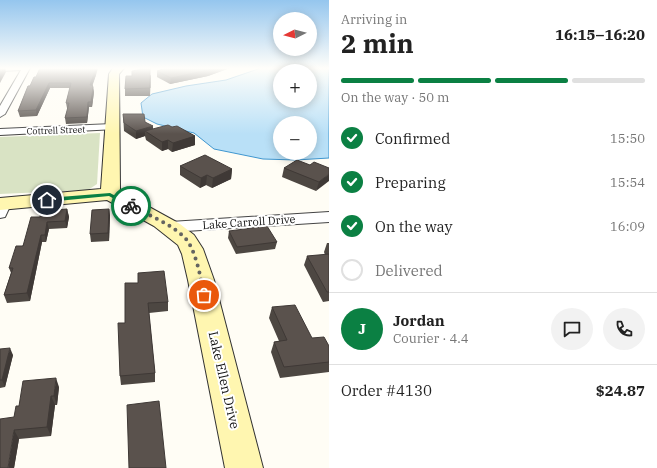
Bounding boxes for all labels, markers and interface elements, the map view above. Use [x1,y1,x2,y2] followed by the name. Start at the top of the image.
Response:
[341,11,407,28] text: Arriving in
[273,12,317,56] north arrow
[273,12,317,160] map controls
[555,25,645,44] text: 16:15–16:20
[341,26,414,60] text: 2 min
[273,64,317,108] button: +
[341,89,449,106] text: On the way · 50 m
[273,116,317,160] button: −
[26,123,86,137] street label: Cottrell Street
[341,127,363,149] icon: check
[375,129,450,148] text: Confirmed
[610,130,645,147] text: 15:50
[341,171,363,193] icon: check
[375,173,446,192] text: Preparing
[610,174,645,191] text: 15:54
[30,183,64,217] pin
[111,186,151,226] courier
[36,189,58,211] icon: home
[120,195,142,217] icon: bike
[202,212,296,232] street label: Lake Carroll Drive
[341,215,363,237] icon: check
[375,217,453,236] text: On the way
[610,218,645,235] text: 16:09
[375,261,443,280] text: Delivered
[187,278,221,312] pin
[193,284,215,306] icon: bag
[551,308,593,350] button: chat
[603,308,645,350] button: phone
[393,311,445,330] text: Jordan
[358,319,366,338] text: J
[205,330,243,430] street label: Lake Ellen Drive
[393,330,469,347] text: Courier · 4.4
[341,381,432,400] text: Order #4130
[596,381,645,400] text: $24.87

